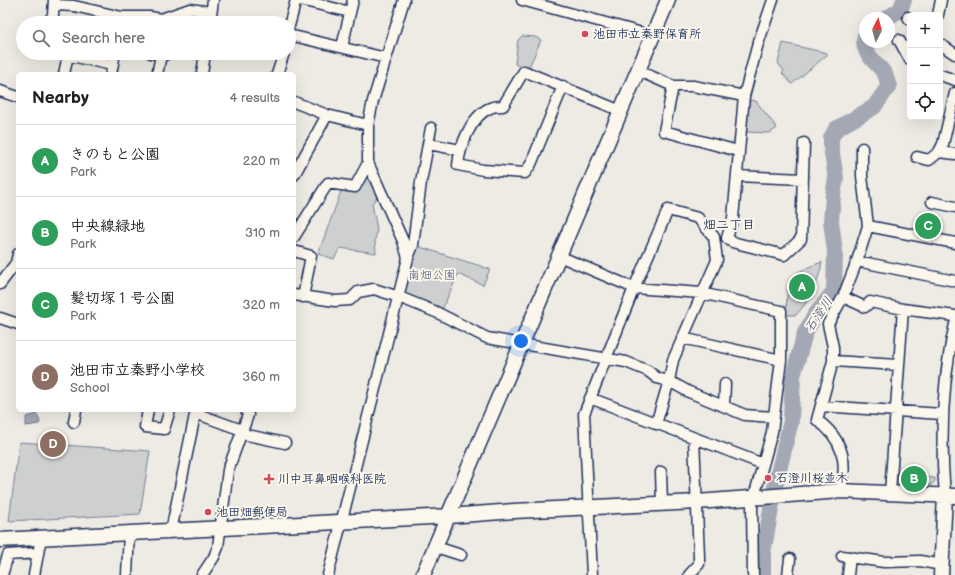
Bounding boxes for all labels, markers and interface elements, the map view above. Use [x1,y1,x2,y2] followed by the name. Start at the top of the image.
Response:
[859,12,895,48] north arrow
[907,12,943,120] map controls
[907,12,943,48] button: +
[16,16,296,60] search box
[30,27,52,49] icon: search
[593,27,702,42] place label: 池田市立秦野保育所
[62,29,145,48] text: Search here
[580,29,590,39] marker: 池田市立秦野保育所
[907,48,943,84] button: −
[907,84,943,120] button: locate
[32,88,89,108] text: Nearby
[230,90,280,106] text: 4 results
[70,145,160,164] text: きのもと公園
[41,153,49,169] text: A
[243,153,280,169] text: 220 m
[70,164,96,180] text: Park
[915,211,941,241] pin: C
[70,217,145,236] text: 中央線緑地
[703,217,755,233] district label: 畑二丁目
[40,225,50,241] text: B
[245,225,280,241] text: 310 m
[70,236,96,252] text: Park
[408,268,456,283] park label: 南畑公園
[789,272,815,302] pin: A
[70,289,175,308] text: 髪切塚１号公園
[801,294,836,335] water label: 石澄川
[40,297,50,313] text: C
[242,297,280,313] text: 320 m
[70,308,96,324] text: Park
[511,331,531,351] your location
[70,361,205,380] text: 池田市立秦野小学校
[40,369,50,385] text: D
[242,369,280,385] text: 360 m
[70,380,110,396] text: School
[40,429,66,459] pin: D
[901,464,927,494] pin: B
[776,471,848,486] place label: 石澄川桜並木
[278,472,386,487] place label: 川中耳鼻咽喉科医院
[263,473,275,485] marker: 川中耳鼻咽喉科医院
[763,473,773,483] marker: 石澄川桜並木
[216,505,288,520] place label: 池田畑郵便局
[203,507,213,517] marker: 池田畑郵便局

